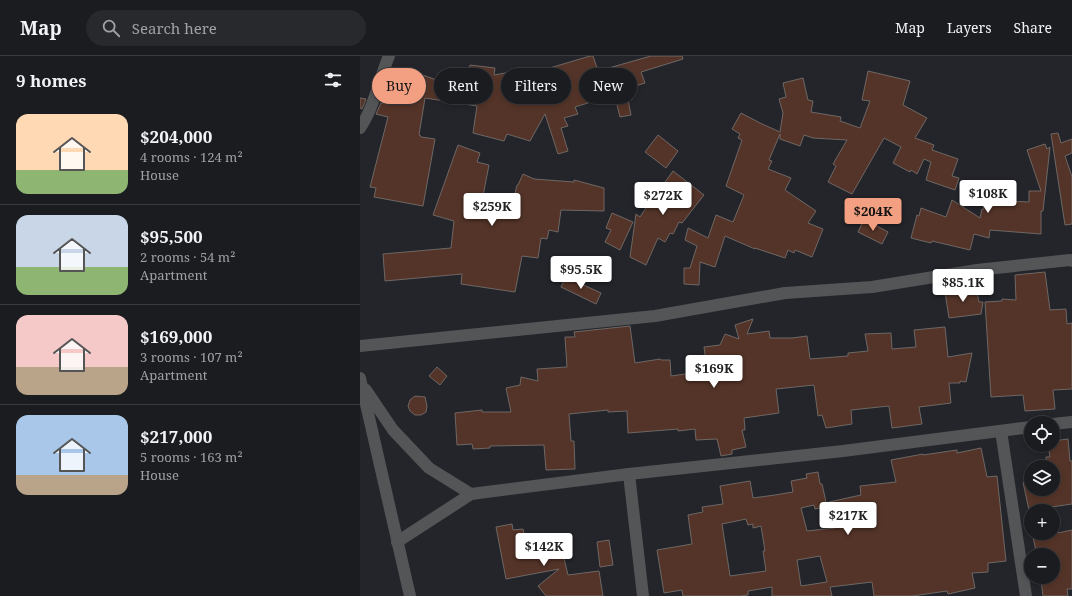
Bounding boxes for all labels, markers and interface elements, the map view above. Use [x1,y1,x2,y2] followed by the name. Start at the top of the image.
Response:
[86,10,366,46] search box
[20,15,62,41] text: Map
[100,17,122,39] icon: search
[132,18,217,38] text: Search here
[895,18,925,37] text: Map
[947,18,992,37] text: Layers
[1014,18,1052,37] text: Share
[372,68,426,104] chip: Buy
[434,68,493,104] chip: Rent
[501,68,571,104] chip: Filters
[579,68,637,104] chip: New
[16,69,86,92] text: 9 homes
[322,69,344,91] icon: filters
[140,125,212,148] text: $204,000
[48,130,96,178] icon: home
[140,148,243,166] text: 4 rooms · 124 m²
[140,166,179,184] text: House
[960,180,1016,214] pin: $108K
[635,182,691,216] pin: $272K
[969,184,1007,202] text: $108K
[644,186,682,204] text: $272K
[464,193,520,227] pin: $259K
[473,197,511,215] text: $259K
[845,198,901,232] pin: $204K
[854,202,892,220] text: $204K
[140,225,203,248] text: $95,500
[48,231,96,279] icon: home
[140,248,235,266] text: 2 rooms · 54 m²
[548,256,614,290] pin: $95.5K
[560,260,602,278] text: $95.5K
[140,266,207,284] text: Apartment
[930,269,996,303] pin: $85.1K
[942,273,984,291] text: $85.1K
[140,325,212,348] text: $169,000
[48,331,96,379] icon: home
[140,348,243,366] text: 3 rooms · 107 m²
[686,355,742,389] pin: $169K
[695,359,733,377] text: $169K
[140,366,207,384] text: Apartment
[1024,416,1060,584] map controls
[1024,416,1060,452] button: locate
[140,425,212,448] text: $217,000
[48,431,96,479] icon: home
[140,448,243,466] text: 5 rooms · 163 m²
[1024,460,1060,496] button: layers
[140,466,179,484] text: House
[820,502,876,536] pin: $217K
[1024,504,1060,540] button: +
[829,506,867,524] text: $217K
[516,533,572,567] pin: $142K
[525,537,563,555] text: $142K
[1024,548,1060,584] button: −

